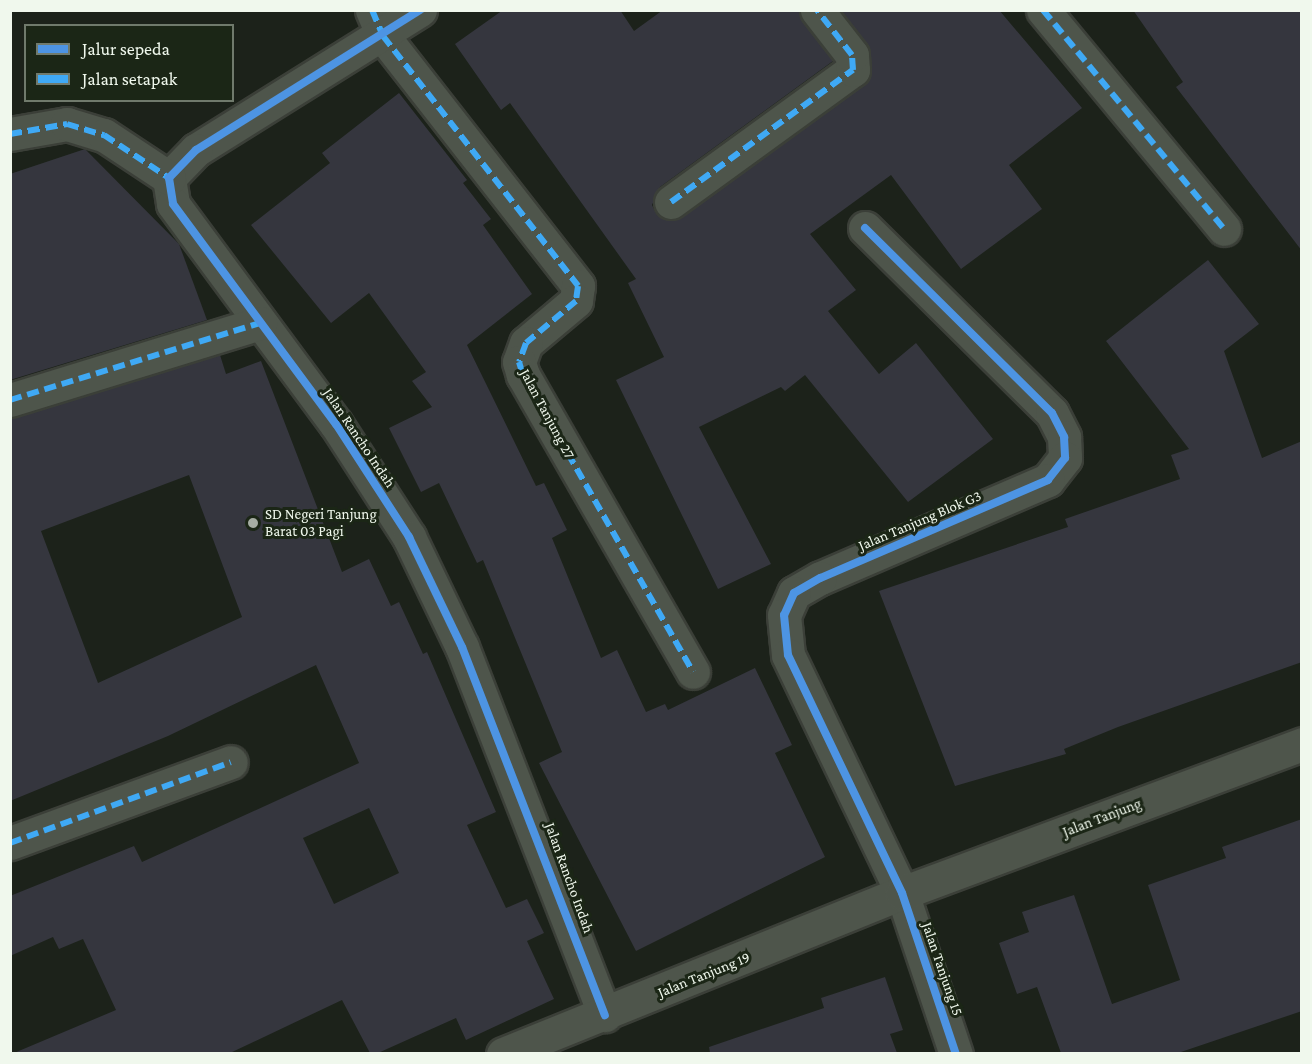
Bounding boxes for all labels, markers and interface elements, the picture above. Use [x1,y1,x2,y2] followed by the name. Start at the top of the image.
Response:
[24,24,234,102] legend
[82,39,170,59] text: Jalur sepeda
[82,69,177,89] text: Jalan setapak
[516,366,578,462] street label: Jalan Tanjung 27
[319,385,399,491] street label: Jalan Rancho Indah
[856,487,984,555] street label: Jalan Tanjung Blok G3
[265,505,377,540] place label: SD Negeri Tanjung Barat 03 Pagi
[246,516,260,530] marker: SD Negeri Tanjung Barat 03 Pagi
[1060,795,1144,841] street label: Jalan Tanjung
[541,820,597,936] street label: Jalan Rancho Indah
[918,920,966,1018] street label: Jalan Tanjung 15
[655,948,753,1002] street label: Jalan Tanjung 19

